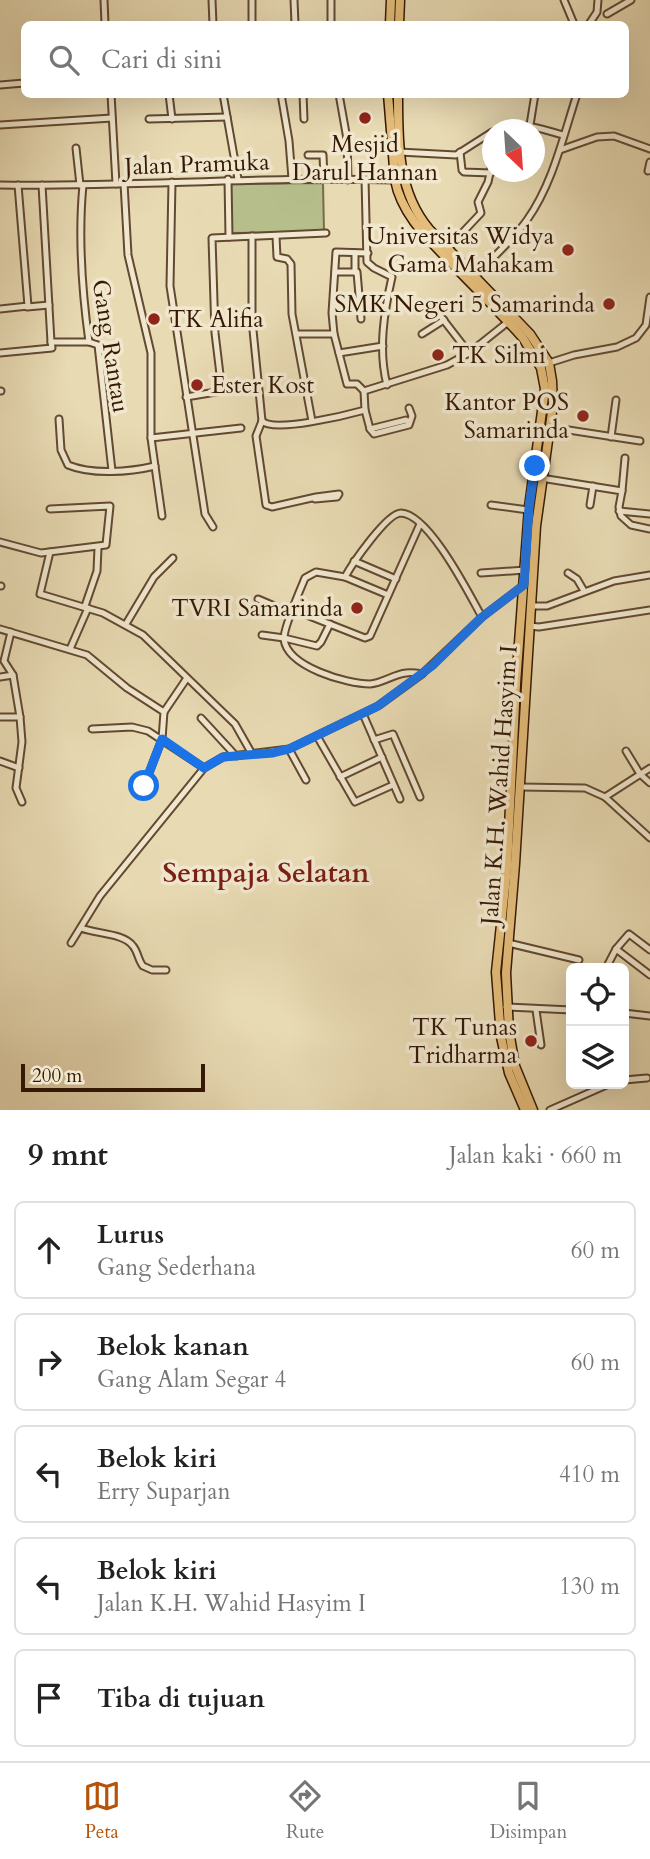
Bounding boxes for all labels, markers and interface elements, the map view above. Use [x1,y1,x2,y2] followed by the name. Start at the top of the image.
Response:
[21,21,629,98] search box
[45,41,83,79] icon: search
[101,42,222,77] text: Cari di sini
[357,110,373,126] marker: Mesjid Darul Hannan
[482,119,545,182] north arrow
[292,128,438,189] place label: Mesjid Darul Hannan
[121,145,271,184] street label: Jalan Pramuka
[366,220,555,281] place label: Universitas Widya Gama Mahakam
[560,242,576,258] marker: Universitas Widya Gama Mahakam
[84,277,137,415] street label: Gang Rantau
[334,288,596,321] place label: SMK Negeri 5 Samarinda
[601,296,617,312] marker: SMK Negeri 5 Samarinda
[168,303,264,336] place label: TK Alifia
[146,311,162,327] marker: TK Alifia
[452,339,546,372] place label: TK Silmi
[430,347,446,363] marker: TK Silmi
[211,369,314,402] place label: Ester Kost
[189,377,205,393] marker: Ester Kost
[444,386,570,447] place label: Kantor POS Samarinda
[575,408,591,424] marker: Kantor POS Samarinda
[519,450,550,481] route end
[171,592,344,625] place label: TVRI Samarinda
[349,600,365,616] marker: TVRI Samarinda
[473,644,526,929] street label: Jalan K.H. Wahid Hasyim I
[128,770,159,801] route start
[162,854,370,892] district label: Sempaja Selatan
[566,963,629,1089] map controls
[566,963,629,1026] button: locate
[408,1011,518,1072] place label: TK Tunas Tridharma
[566,1026,629,1089] button: layers
[523,1033,539,1049] marker: TK Tunas Tridharma
[21,1061,205,1093] scale bar
[32,1063,82,1089] text: 200 m
[28,1135,108,1176] text: 9 mnt
[449,1140,622,1171] text: Jalan kaki · 660 m
[97,1217,164,1252] text: Lurus
[30,1231,68,1269] icon: ahead
[571,1235,620,1266] text: 60 m
[97,1252,256,1283] text: Gang Sederhana
[97,1329,249,1364] text: Belok kanan
[30,1343,68,1381] icon: right
[571,1347,620,1378] text: 60 m
[97,1364,286,1395] text: Gang Alam Segar 4
[97,1441,217,1476] text: Belok kiri
[30,1455,68,1493] icon: left
[559,1459,620,1490] text: 410 m
[97,1476,231,1507] text: Erry Suparjan
[97,1553,217,1588] text: Belok kiri
[30,1567,68,1605] icon: left
[559,1571,620,1602] text: 130 m
[97,1588,366,1619] text: Jalan K.H. Wahid Hasyim I
[30,1679,68,1717] icon: arrive
[97,1681,265,1716] text: Tiba di tujuan
[83,1777,121,1845] tab: Peta
[286,1777,324,1845] tab: Rute
[490,1777,567,1845] tab: Disimpan

